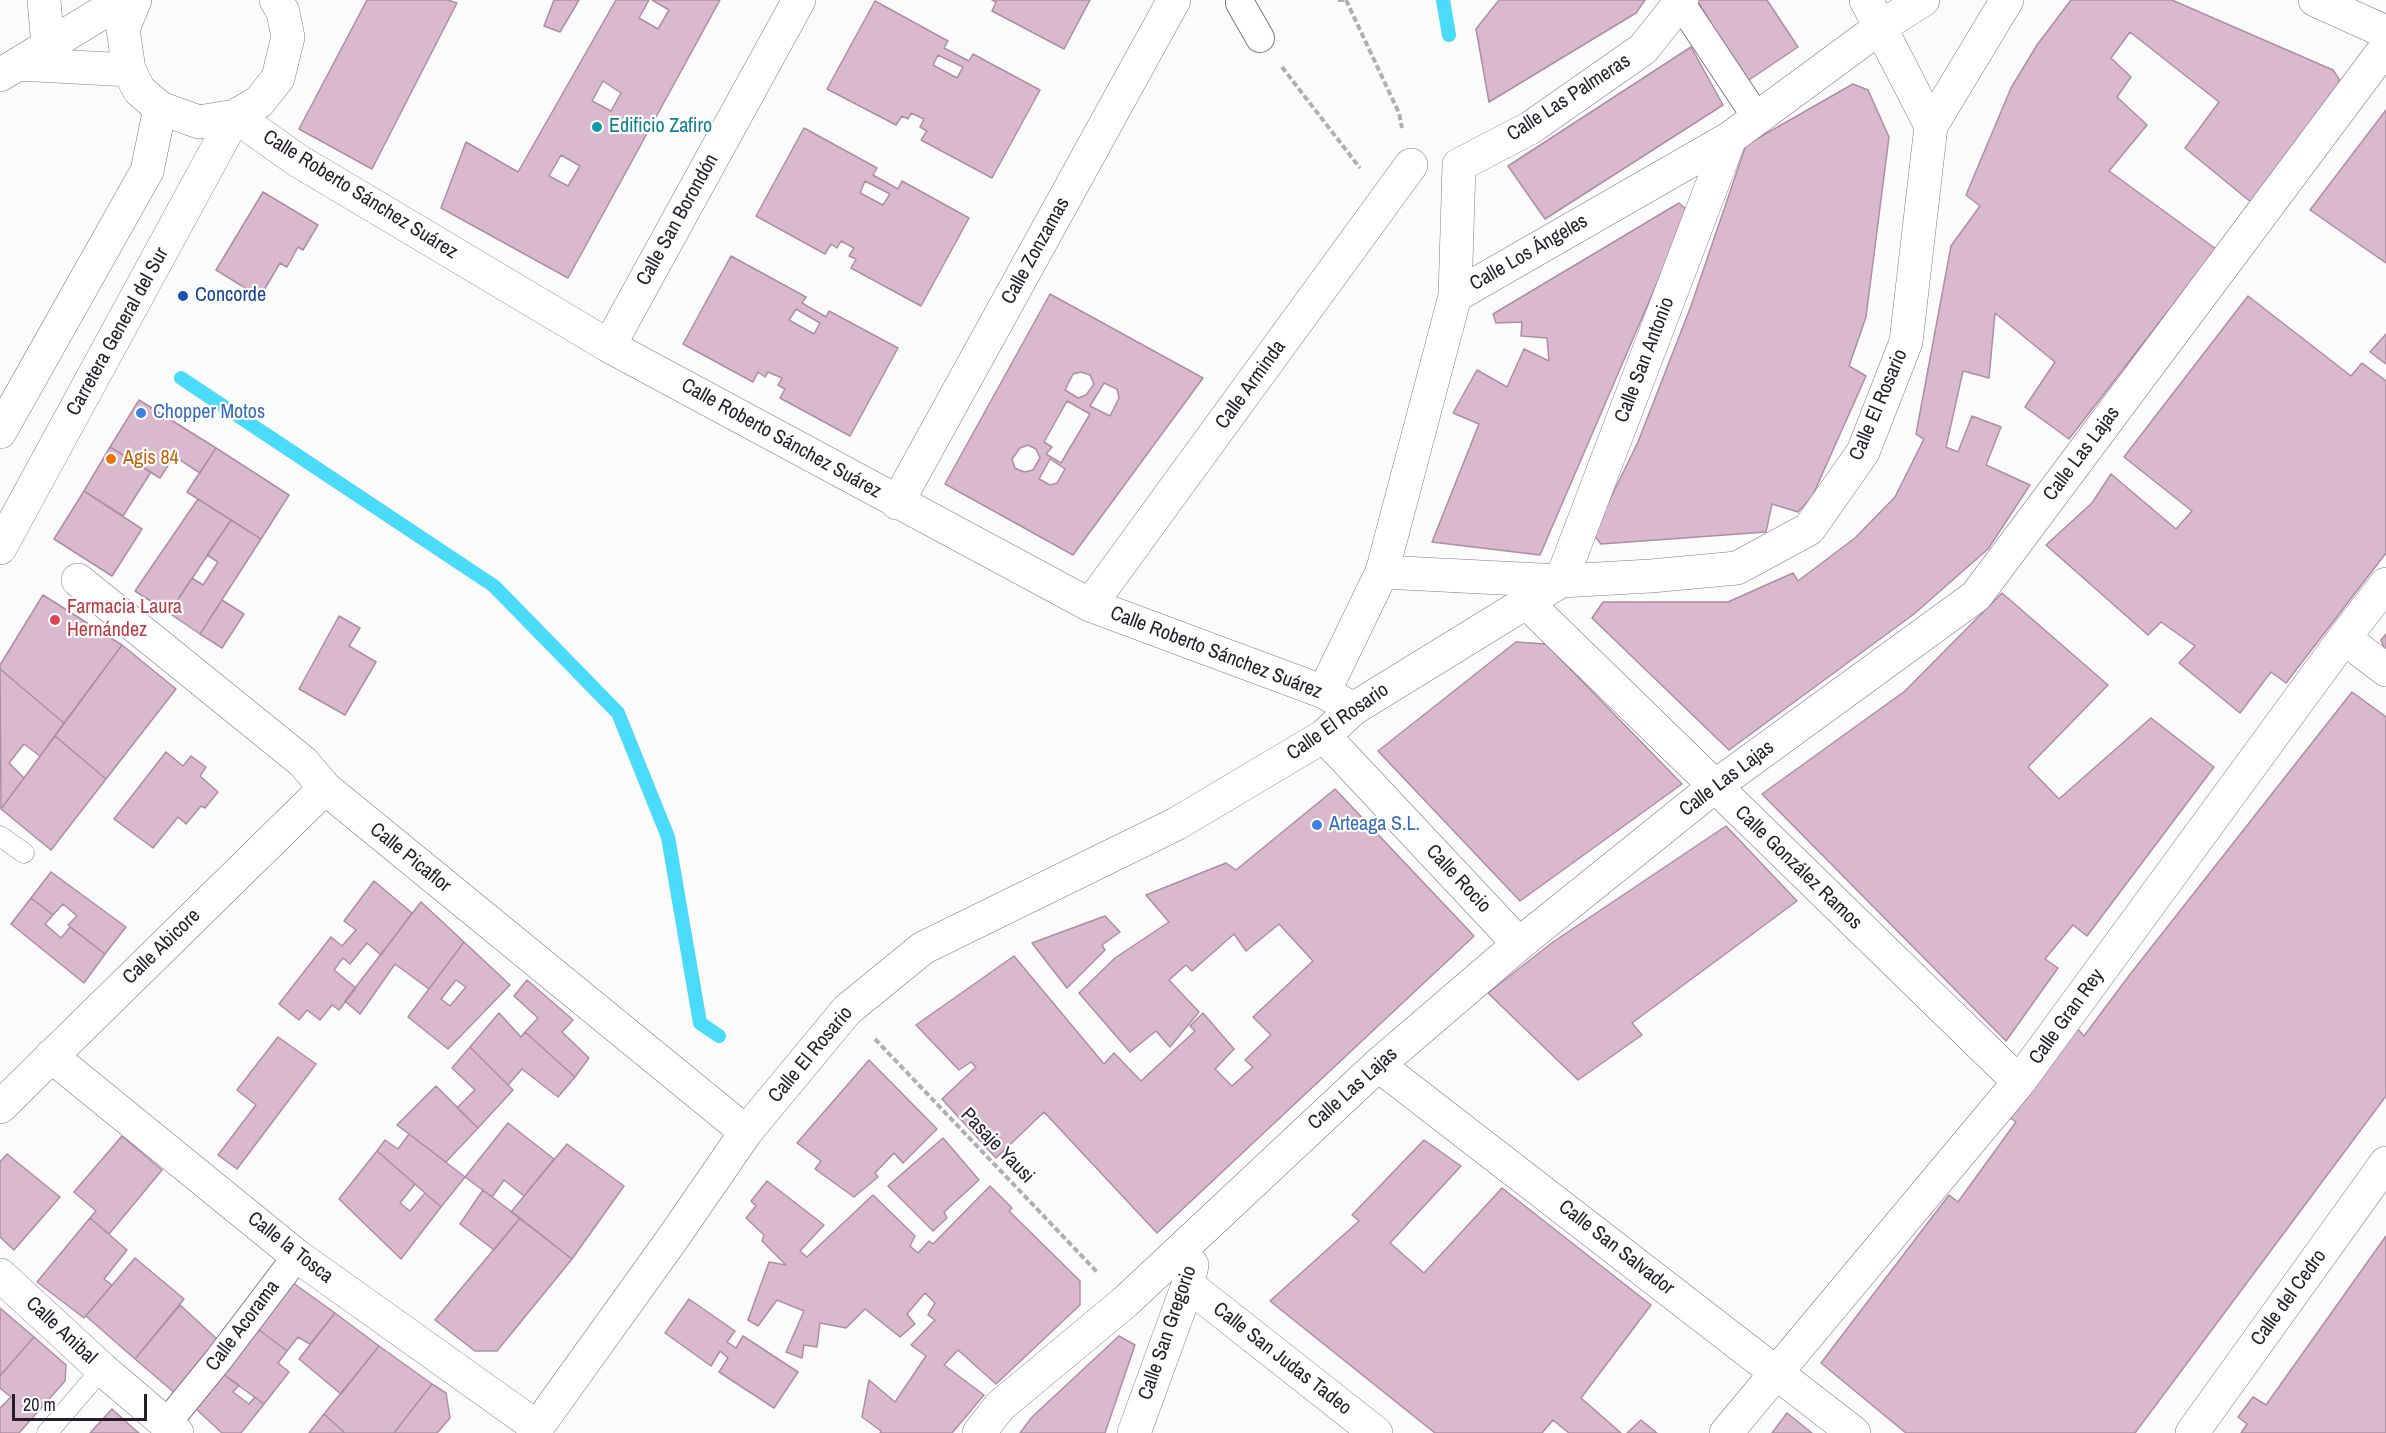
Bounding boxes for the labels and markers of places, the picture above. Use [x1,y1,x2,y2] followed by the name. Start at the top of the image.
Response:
[609,115,712,139] place label: Edificio Zafiro
[590,120,604,134] marker: Edificio Zafiro
[195,284,266,308] place label: Concorde
[176,289,190,303] marker: Concorde
[153,401,265,425] place label: Chopper Motos
[134,406,148,420] marker: Chopper Motos
[123,447,179,471] place label: Agis 84
[104,452,118,466] marker: Agis 84
[67,596,182,643] place label: Farmacia Laura Hernández
[48,613,62,627] marker: Farmacia Laura Hernández
[1329,813,1420,837] place label: Arteaga S.L.
[1310,818,1324,832] marker: Arteaga S.L.

